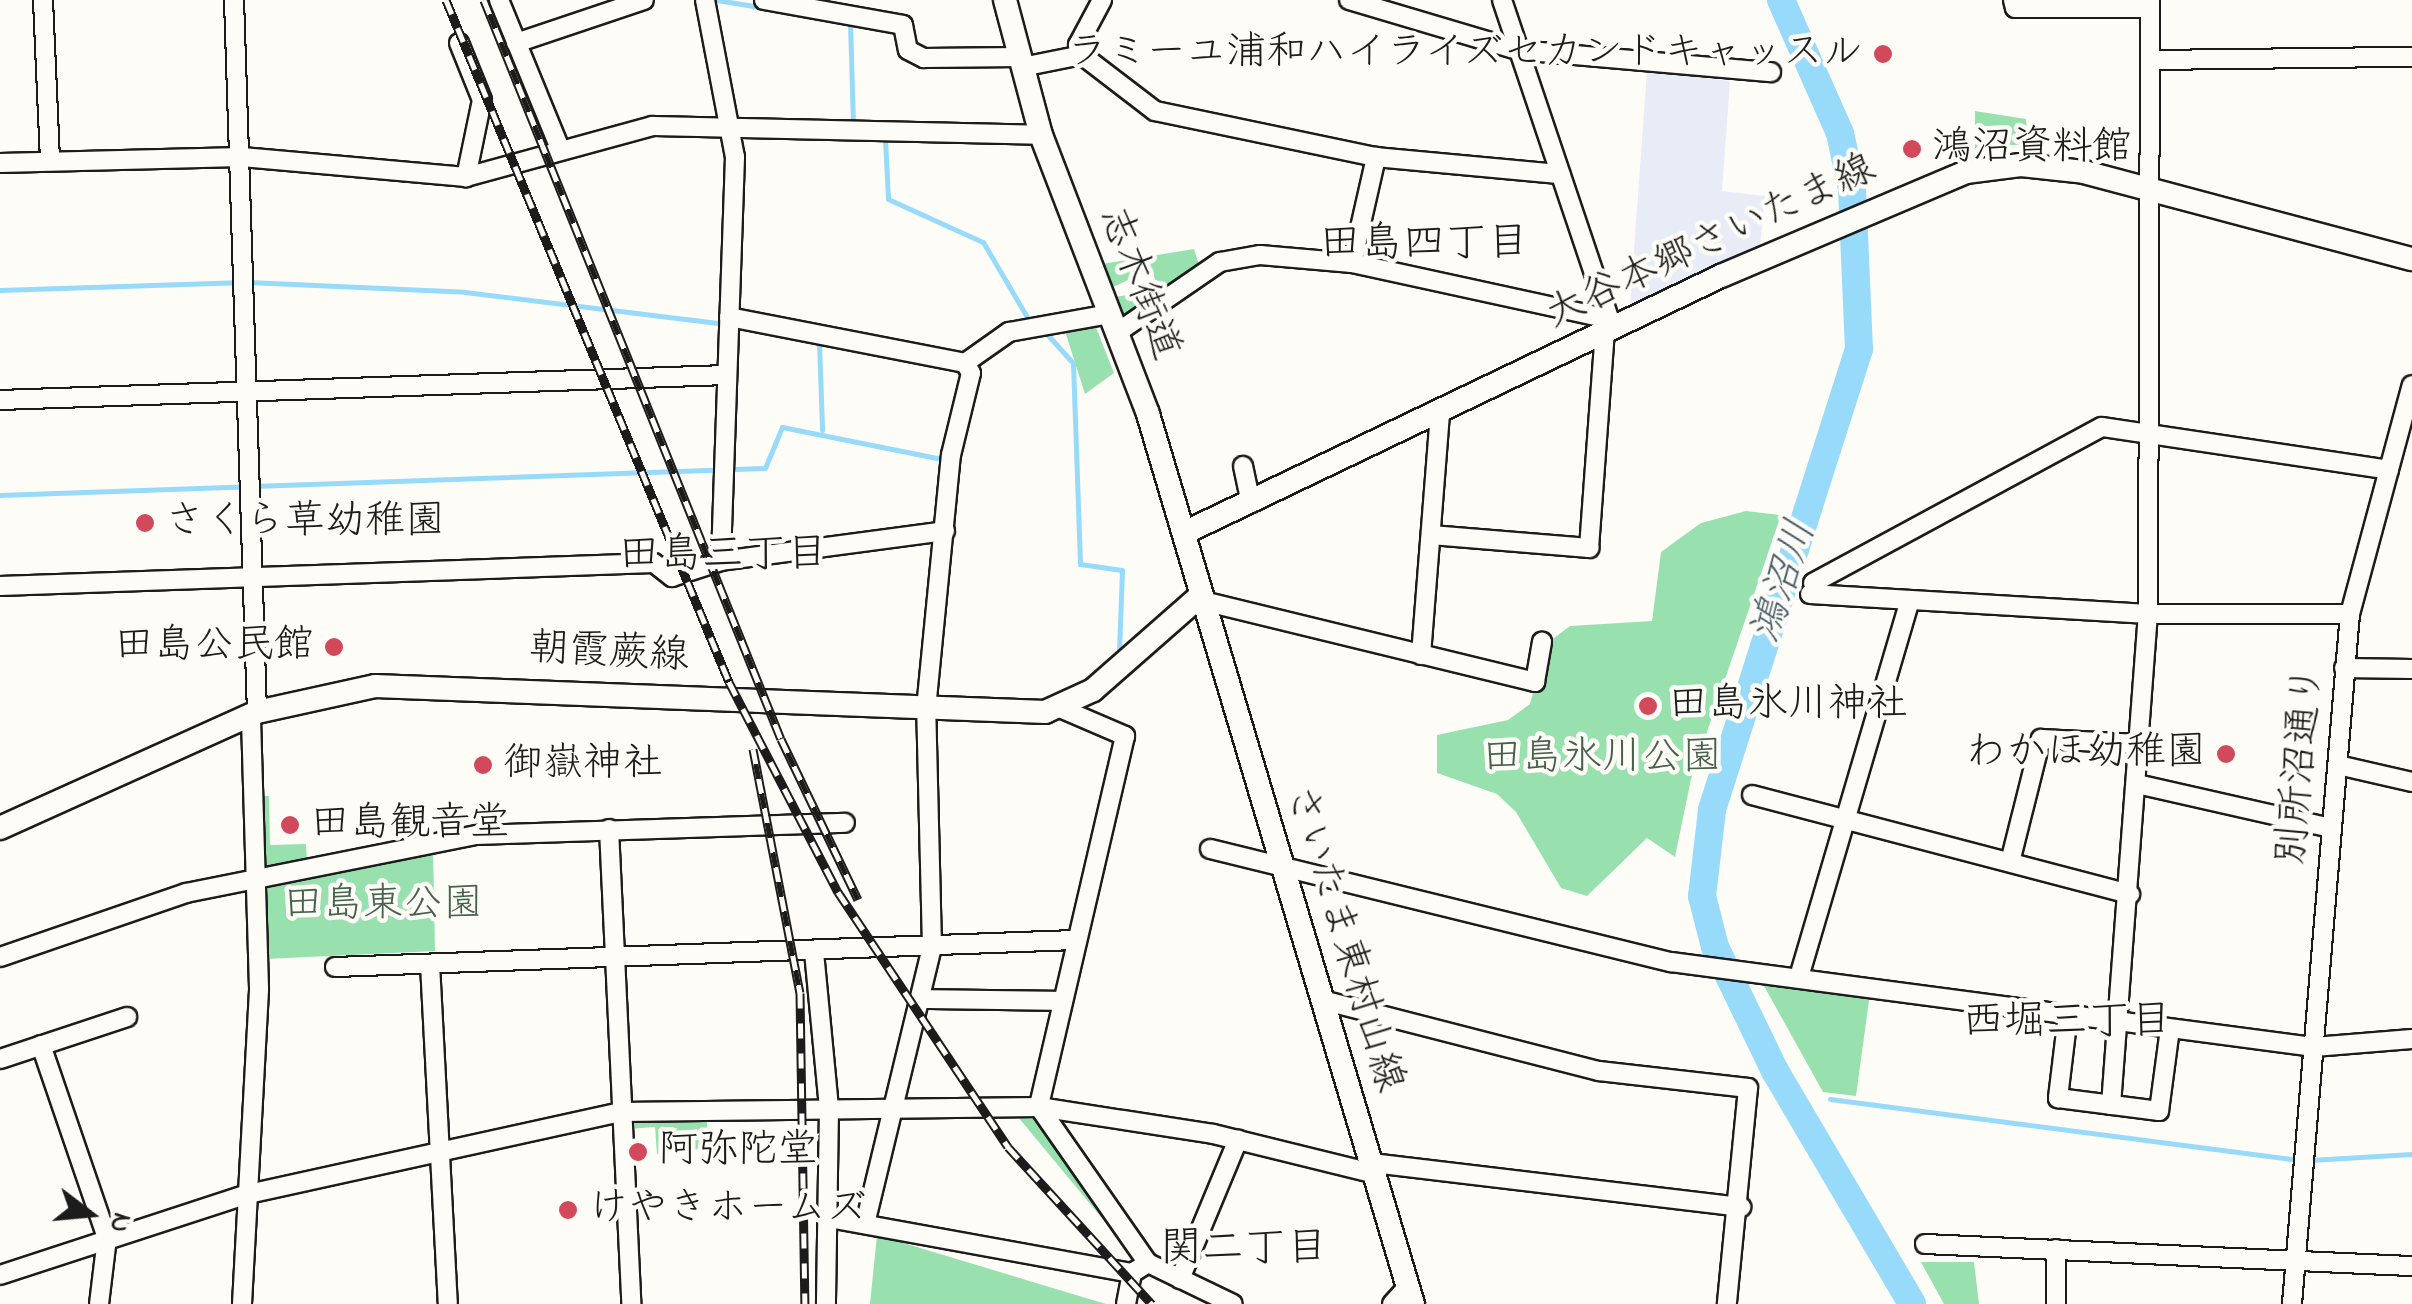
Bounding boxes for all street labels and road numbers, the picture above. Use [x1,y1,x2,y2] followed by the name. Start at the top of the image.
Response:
[1538,145,1884,341] street label: 大谷本郷さいたま線
[1087,201,1189,367] street label: 志木街道
[528,626,690,682] street label: 朝霞蕨線
[2269,663,2335,867] street label: 別所沼通り
[1273,779,1413,1099] street label: さいたま東村山線

